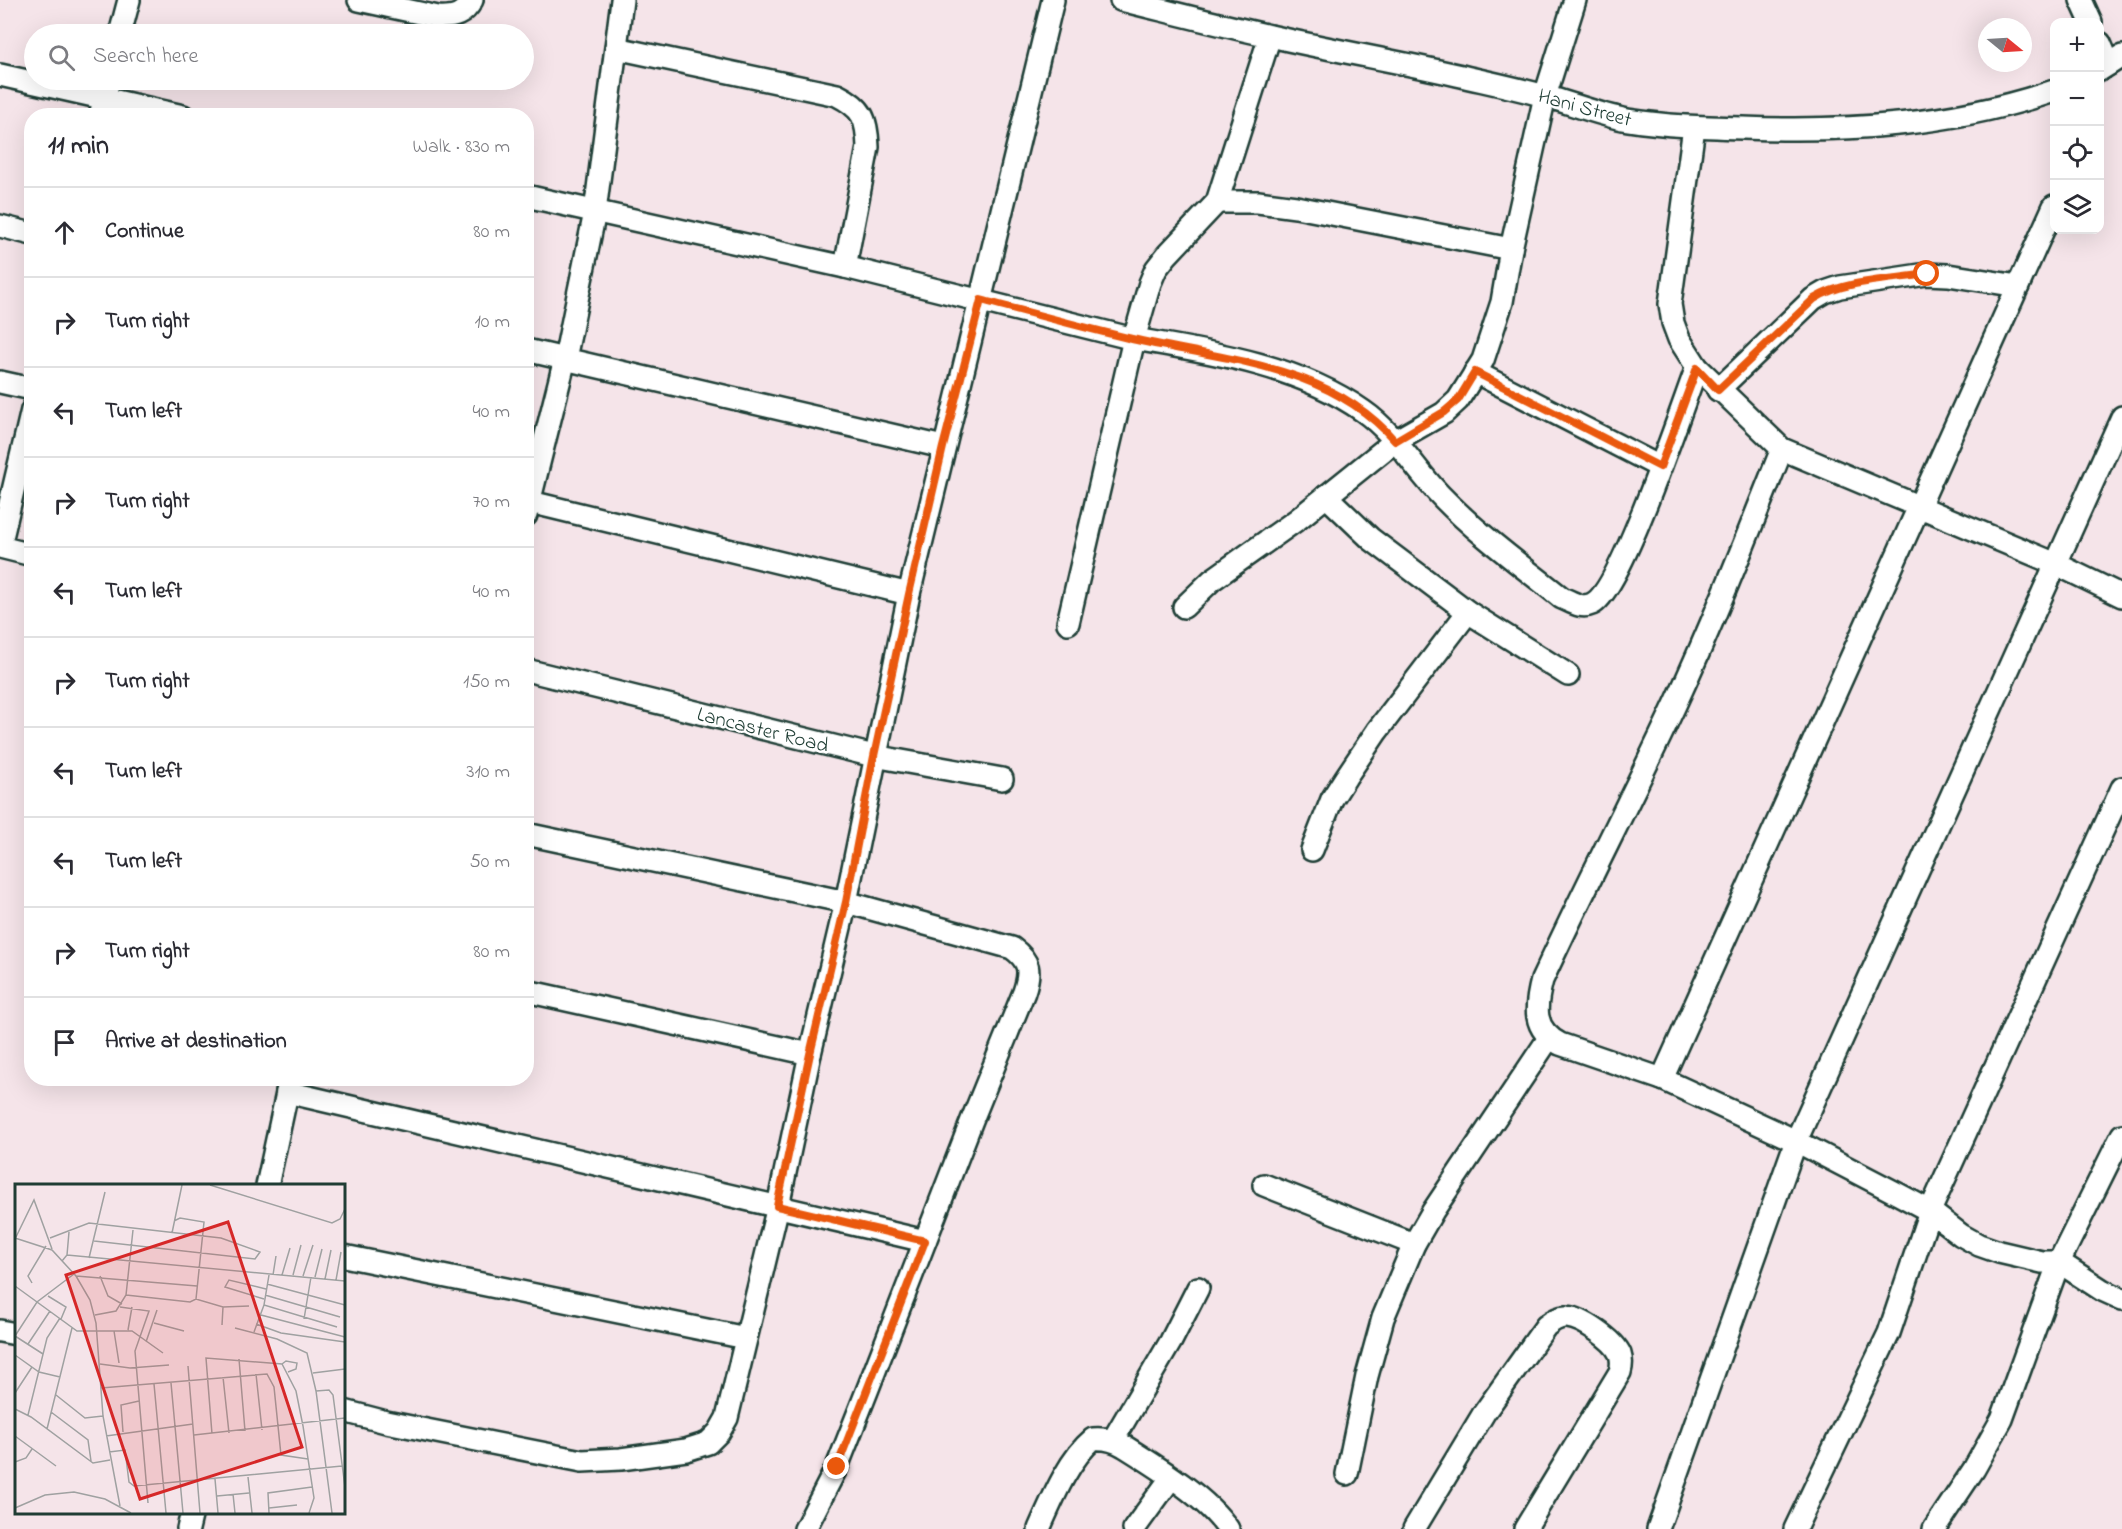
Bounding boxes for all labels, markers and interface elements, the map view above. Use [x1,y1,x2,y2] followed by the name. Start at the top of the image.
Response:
[1978,18,2032,72] north arrow
[2050,18,2104,234] map controls
[2050,18,2104,72] button: +
[24,24,534,90] search box
[45,41,78,74] icon: search
[93,41,198,73] text: Search here
[2050,72,2104,126] button: −
[1534,82,1635,136] street label: Hani Street
[2050,126,2104,180] button: locate
[48,128,109,166] text: 11 min
[412,133,510,162] text: Walk · 830 m
[2050,180,2104,234] button: layers
[48,216,81,249] icon: ahead
[105,216,184,248] text: Continue
[473,218,510,247] text: 80 m
[1913,260,1939,286] route start
[48,306,81,339] icon: right
[105,306,190,338] text: Turn right
[474,308,510,337] text: 10 m
[48,396,81,429] icon: left
[105,396,182,428] text: Turn left
[473,398,510,427] text: 40 m
[48,486,81,519] icon: right
[105,486,190,518] text: Turn right
[473,488,510,517] text: 70 m
[48,576,81,609] icon: left
[105,576,182,608] text: Turn left
[473,578,510,607] text: 40 m
[48,666,81,699] icon: right
[105,666,190,698] text: Turn right
[463,668,510,697] text: 150 m
[694,700,832,762] street label: Lancaster Road
[48,756,81,789] icon: left
[105,756,182,788] text: Turn left
[466,758,510,787] text: 310 m
[48,846,81,879] icon: left
[105,846,182,878] text: Turn left
[469,848,510,877] text: 50 m
[48,936,81,969] icon: right
[105,936,190,968] text: Turn right
[473,938,510,967] text: 80 m
[48,1026,81,1059] icon: arrive
[105,1026,287,1058] text: Arrive at destination
[15,1184,345,1514] inset map
[823,1453,849,1479] route end

